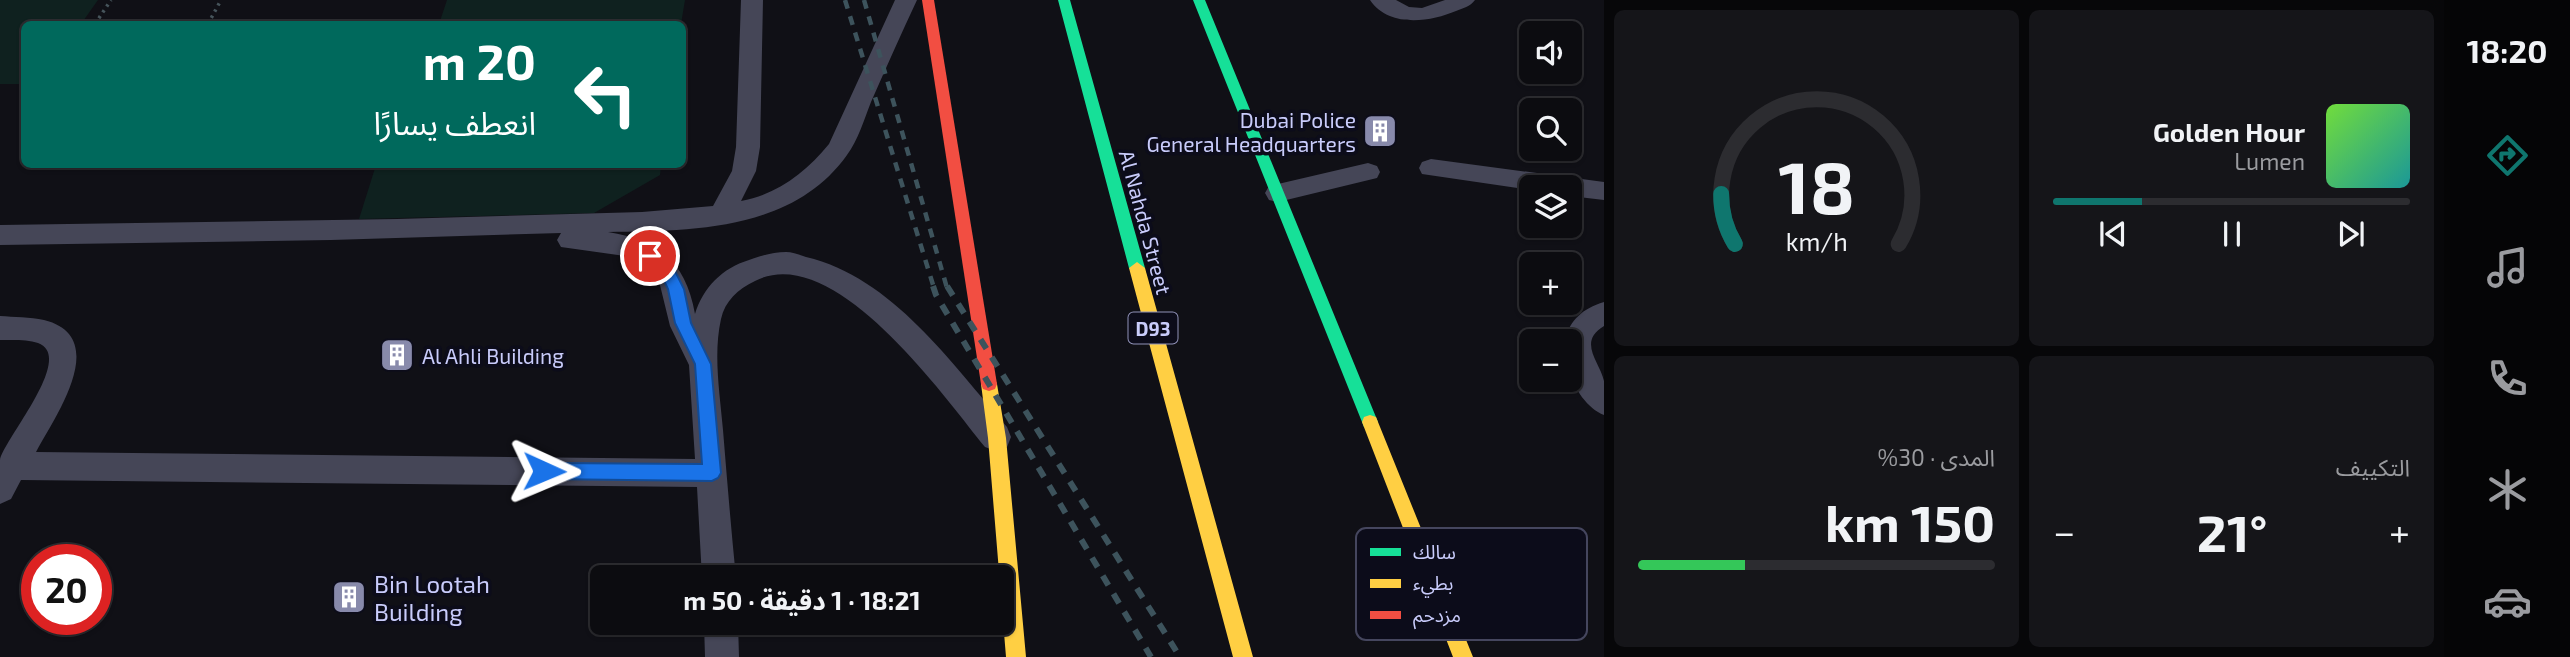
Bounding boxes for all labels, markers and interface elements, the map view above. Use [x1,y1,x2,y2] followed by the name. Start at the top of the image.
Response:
[1519,21,1582,392] map controls
[1519,21,1582,84] button: sound
[423,31,536,90] text: 20 m
[2467,31,2547,69] text: 18:20
[560,49,651,140] icon: left
[1519,98,1582,161] button: search
[373,103,536,141] text: انعطف يسارًا
[1147,107,1356,156] place label: Dubai Police General Headquarters
[1361,112,1399,150] building icon: Dubai Police General Headquarters
[2153,116,2305,147] text: Golden Hour
[2483,131,2532,180] icon: directions
[1778,142,1855,230] text: 18
[1115,147,1177,297] street label: Al Nahda Street
[2234,147,2305,175] text: Lumen
[1519,175,1582,238] button: layers
[2094,215,2132,253] icon: previous
[2213,215,2251,253] icon: pause
[2332,215,2370,253] icon: next
[620,226,680,286] pin
[1785,226,1848,256] text: km/h
[631,237,669,275] icon: arrive
[2483,243,2532,292] icon: music
[1519,252,1582,315] button: +
[1128,312,1178,344] road number: D93
[1519,329,1582,392] button: −
[378,336,416,374] building icon: Al Ahli Building
[422,343,564,368] place label: Al Ahli Building
[2483,354,2532,403] icon: phone
[507,434,581,508] position arrow
[1878,443,1995,471] text: المدى · 30%
[2336,453,2410,481] text: التكييف
[2483,465,2532,514] icon: climate
[1825,490,1995,552] text: 150 km
[2197,500,2267,562] text: 21°
[2053,508,2075,554] text: −
[2389,508,2410,554] text: +
[1356,528,1587,640] legend
[1413,540,1456,563] text: سالك
[21,544,112,635] speed limit sign: 20
[374,569,490,626] place label: Bin Lootah Building
[1413,571,1453,598] text: بطيء
[2483,577,2532,626] icon: car
[330,578,368,616] building icon: Bin Lootah Building
[683,584,921,615] text: 18:21 · 1 دقيقة · 50 m
[1413,603,1461,630] text: مزدحم

